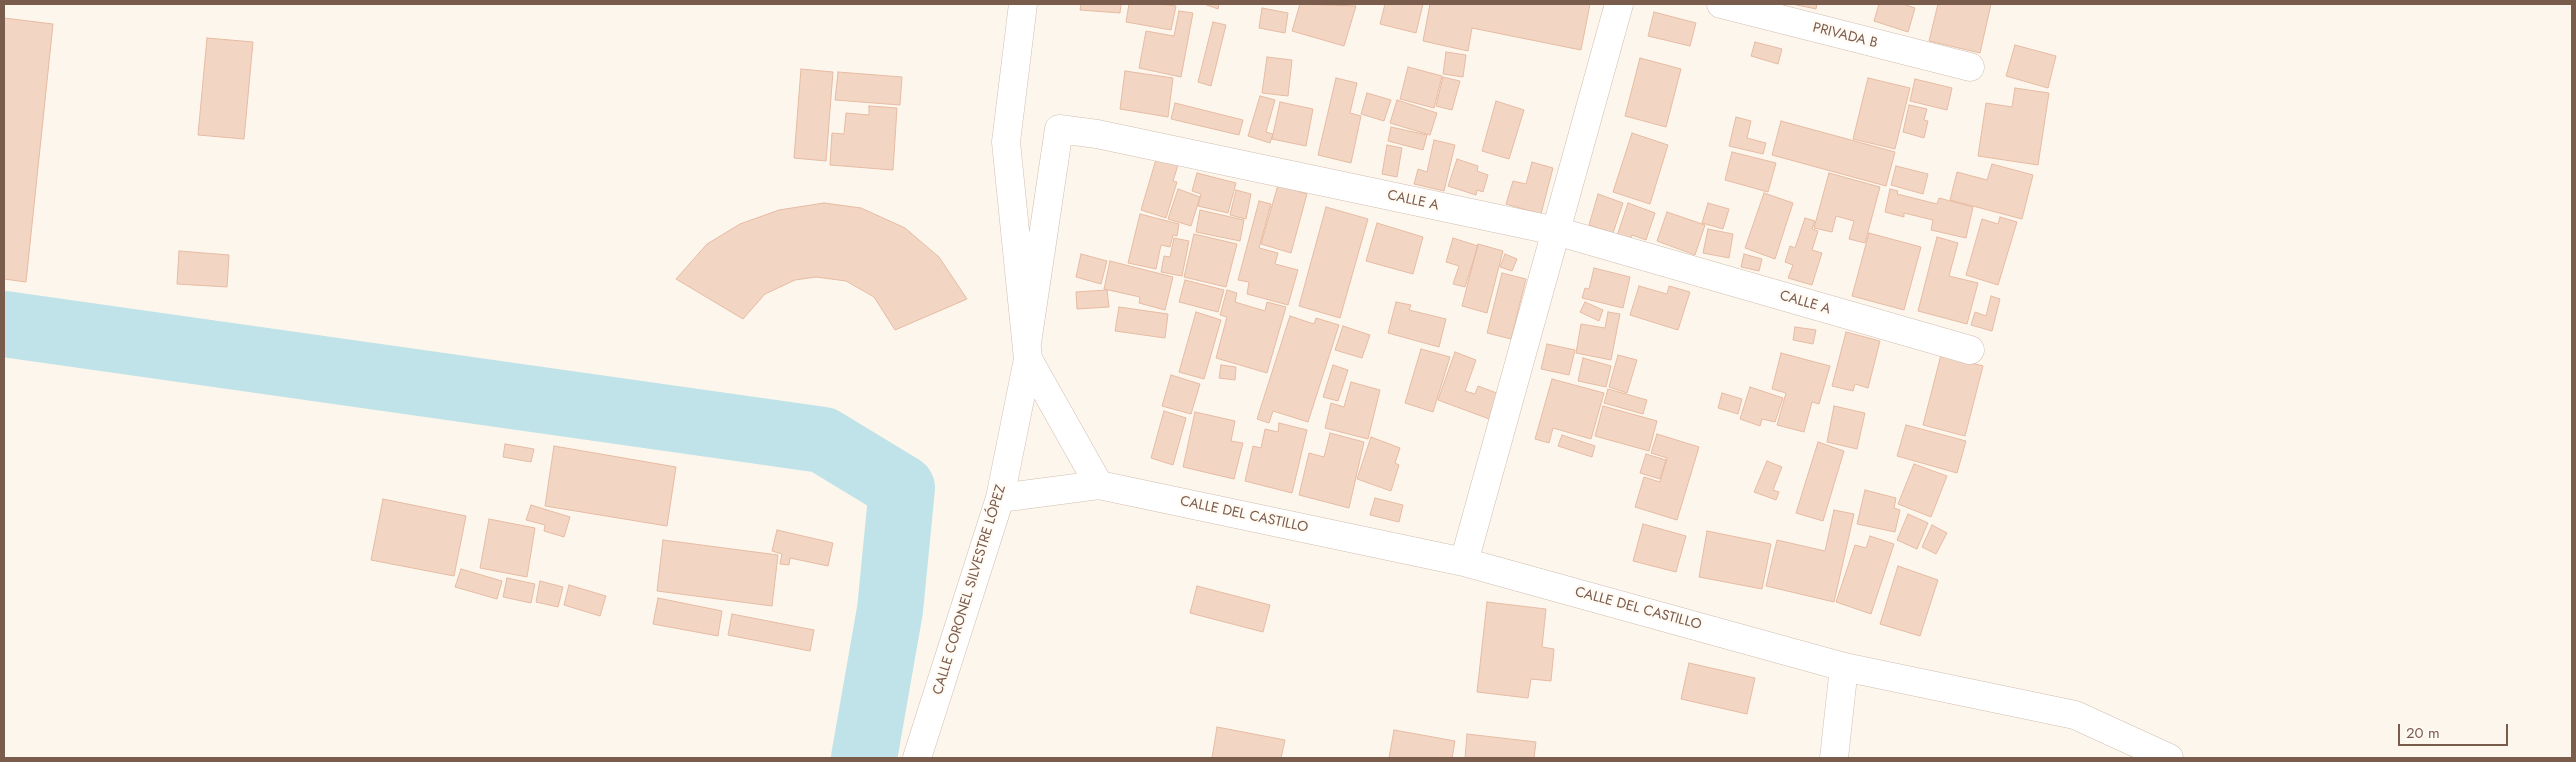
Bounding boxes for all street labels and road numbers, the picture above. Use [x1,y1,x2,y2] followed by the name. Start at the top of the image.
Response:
[1811,20,1879,52] street label: PRIVADA B
[1386,187,1440,215] street label: CALLE A
[1778,288,1832,318] street label: CALLE A
[930,483,1010,697] street label: CALLE CORONEL SILVESTRE LÓPEZ
[1179,493,1309,537] street label: CALLE DEL CASTILLO
[1573,584,1703,634] street label: CALLE DEL CASTILLO

